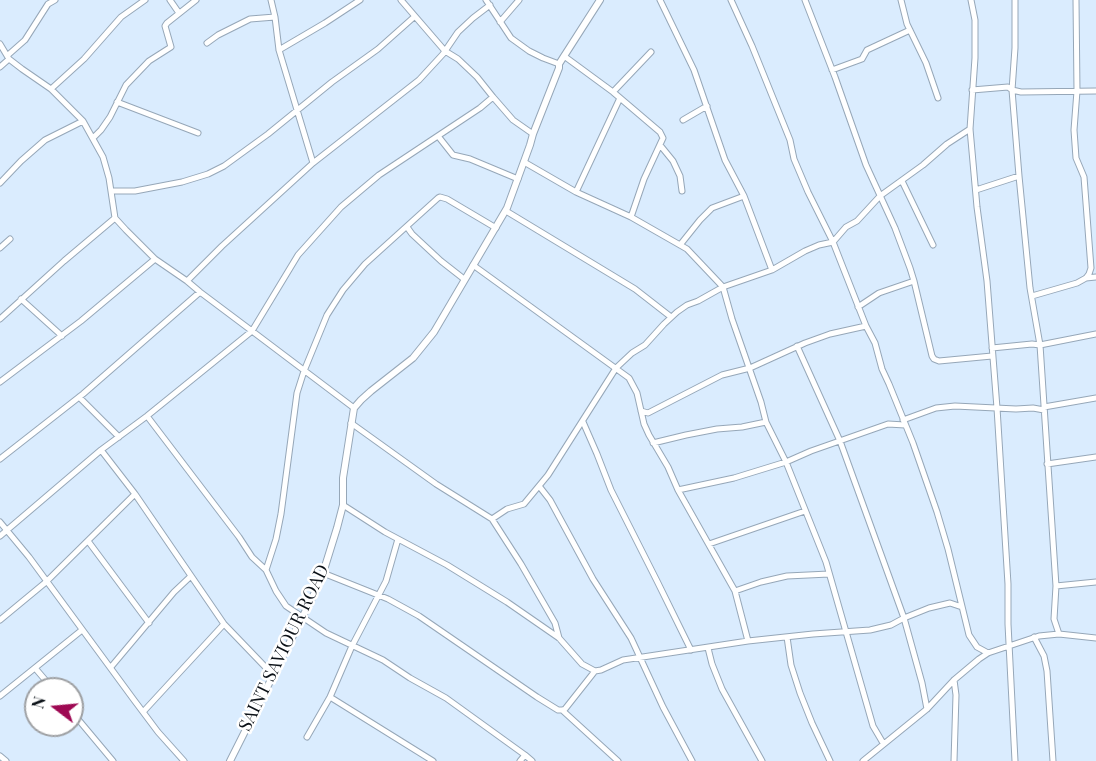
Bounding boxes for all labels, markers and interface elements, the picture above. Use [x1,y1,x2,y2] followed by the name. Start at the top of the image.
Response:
[234,561,334,735] street label: SAINT SAVIOUR ROAD
[24,677,84,737] north arrow
[26,694,50,711] text: N

